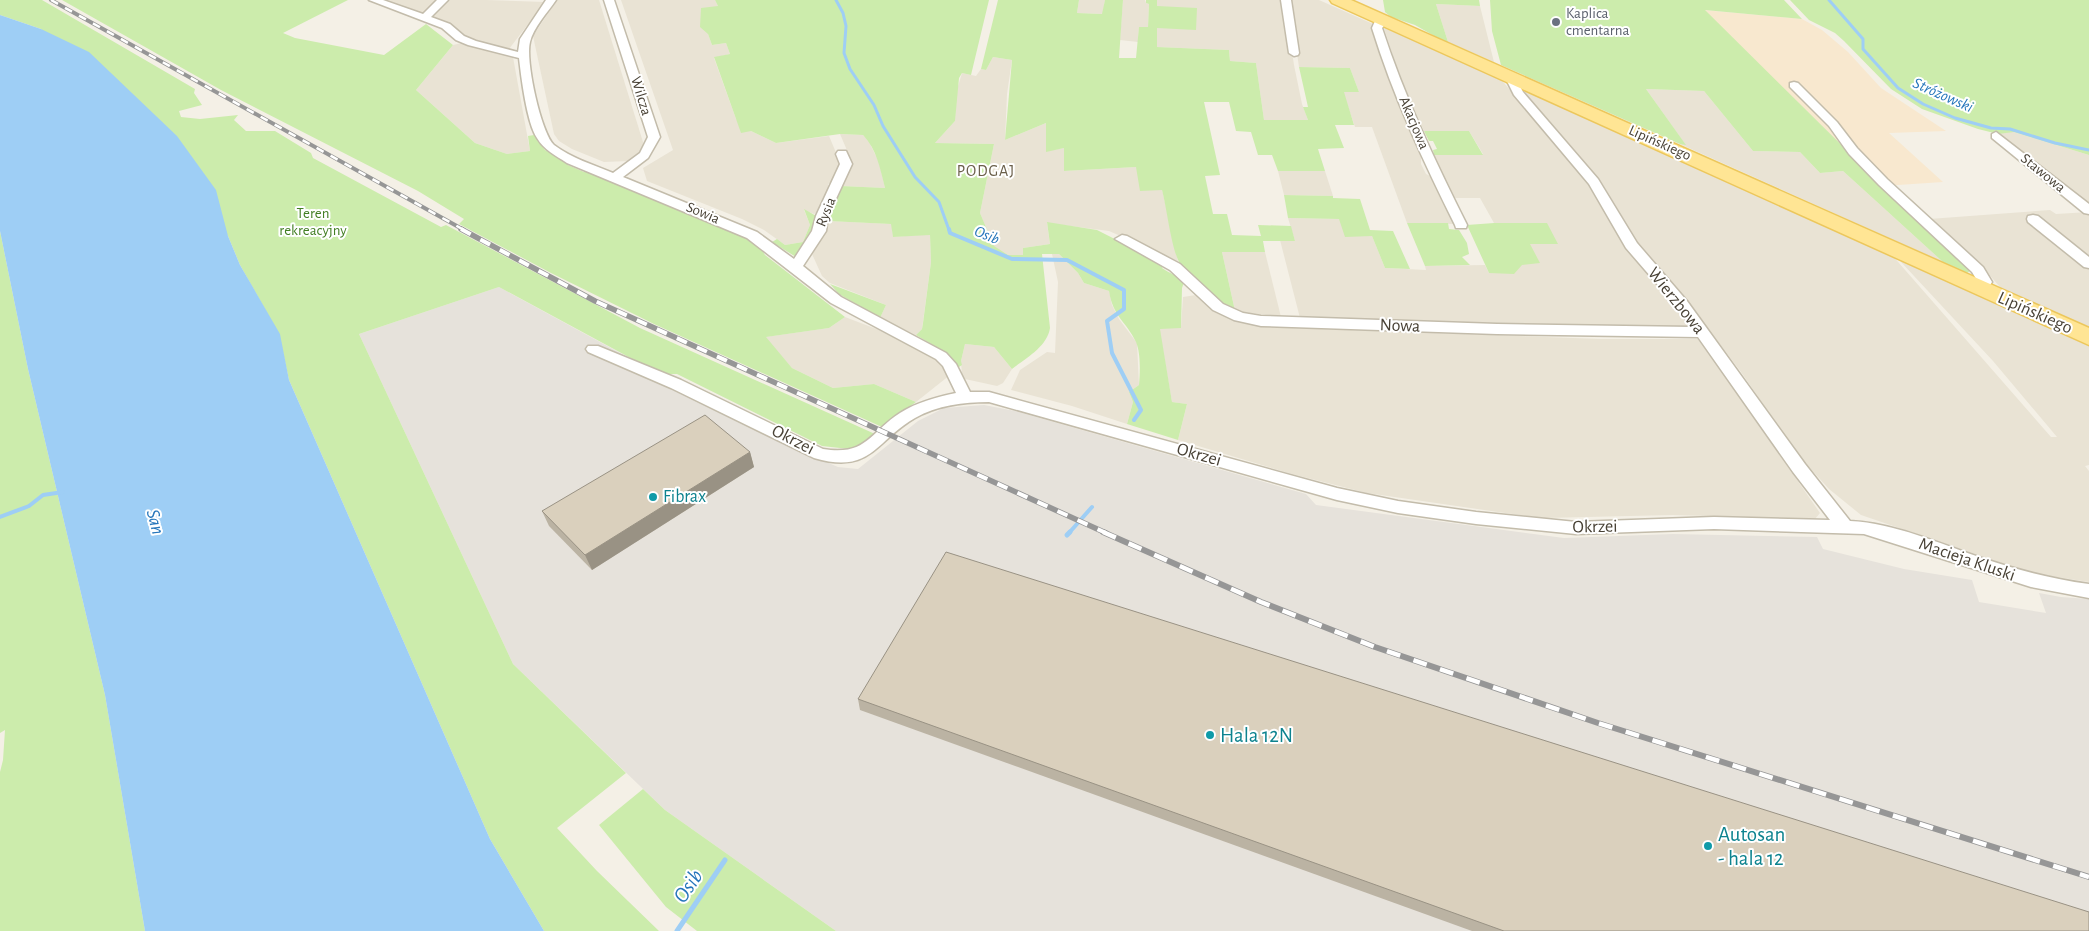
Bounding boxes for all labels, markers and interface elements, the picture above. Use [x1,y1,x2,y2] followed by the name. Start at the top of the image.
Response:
[1566,6,1629,38] place label: Kaplica cmentarna
[1550,16,1562,28] marker: Kaplica cmentarna
[628,75,654,117] street label: Wilcza
[1911,75,1976,115] water label: Stróżowski
[1396,94,1432,152] street label: Akacjowa
[1627,123,1693,163] street label: Lipińskiego
[2018,151,2068,195] street label: Stawowa
[957,163,1015,179] district label: PODGAJ
[813,195,839,229] street label: Rysia
[684,199,722,227] street label: Sowia
[279,206,347,238] park label: Teren rekreacyjny
[972,223,1002,247] water label: Osib
[1644,264,1708,338] street label: Wierzbowa
[1995,289,2075,337] street label: Lipińskiego
[1379,316,1421,336] street label: Nowa
[769,422,817,458] street label: Okrzei
[1175,440,1223,470] street label: Okrzei
[663,488,706,506] place label: Fibrax
[647,491,659,503] marker: Fibrax
[143,507,167,537] water label: San
[1572,518,1618,536] street label: Okrzei
[1916,535,2018,585] street label: Macieja Kluski
[1220,725,1293,746] place label: Hala 12N
[1204,729,1216,741] marker: Hala 12N
[1718,824,1785,869] place label: Autosan - hala 12
[1702,840,1714,852] marker: Autosan - hala 12
[669,865,707,907] water label: Osib

